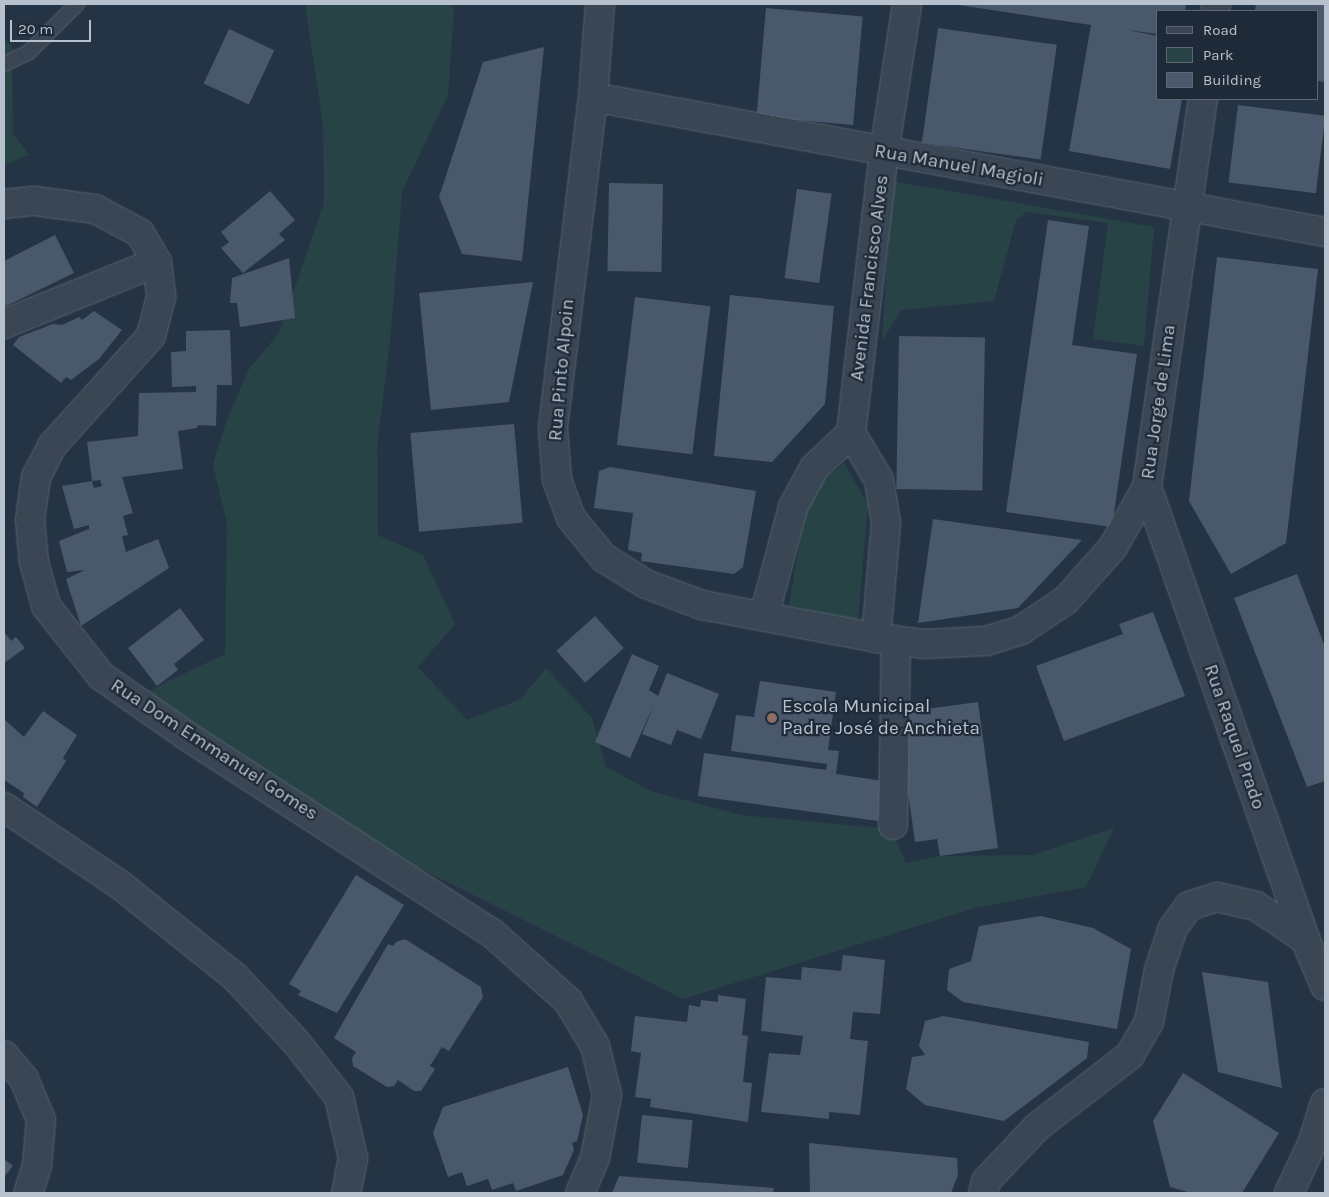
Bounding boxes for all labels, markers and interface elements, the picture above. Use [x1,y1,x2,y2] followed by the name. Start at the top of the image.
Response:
[12,10,94,42] scale bar
[1156,10,1319,100] legend
[18,20,53,38] text: 20 m
[1203,21,1238,39] text: Road
[1203,46,1233,64] text: Park
[1203,71,1261,89] text: Building
[873,140,1045,192] street label: Rua Manuel Magioli
[846,174,894,382] street label: Avenida Francisco Alves
[544,298,580,442] street label: Rua Pinto Alpoin
[1137,323,1181,481] street label: Rua Jorge de Lima
[1198,661,1270,813] street label: Rua Raquel Prado
[106,674,322,826] street label: Rua Dom Emmanuel Gomes
[782,696,980,740] place label: Escola Municipal Padre José de Anchieta
[766,712,778,724] marker: Escola Municipal Padre José de Anchieta

